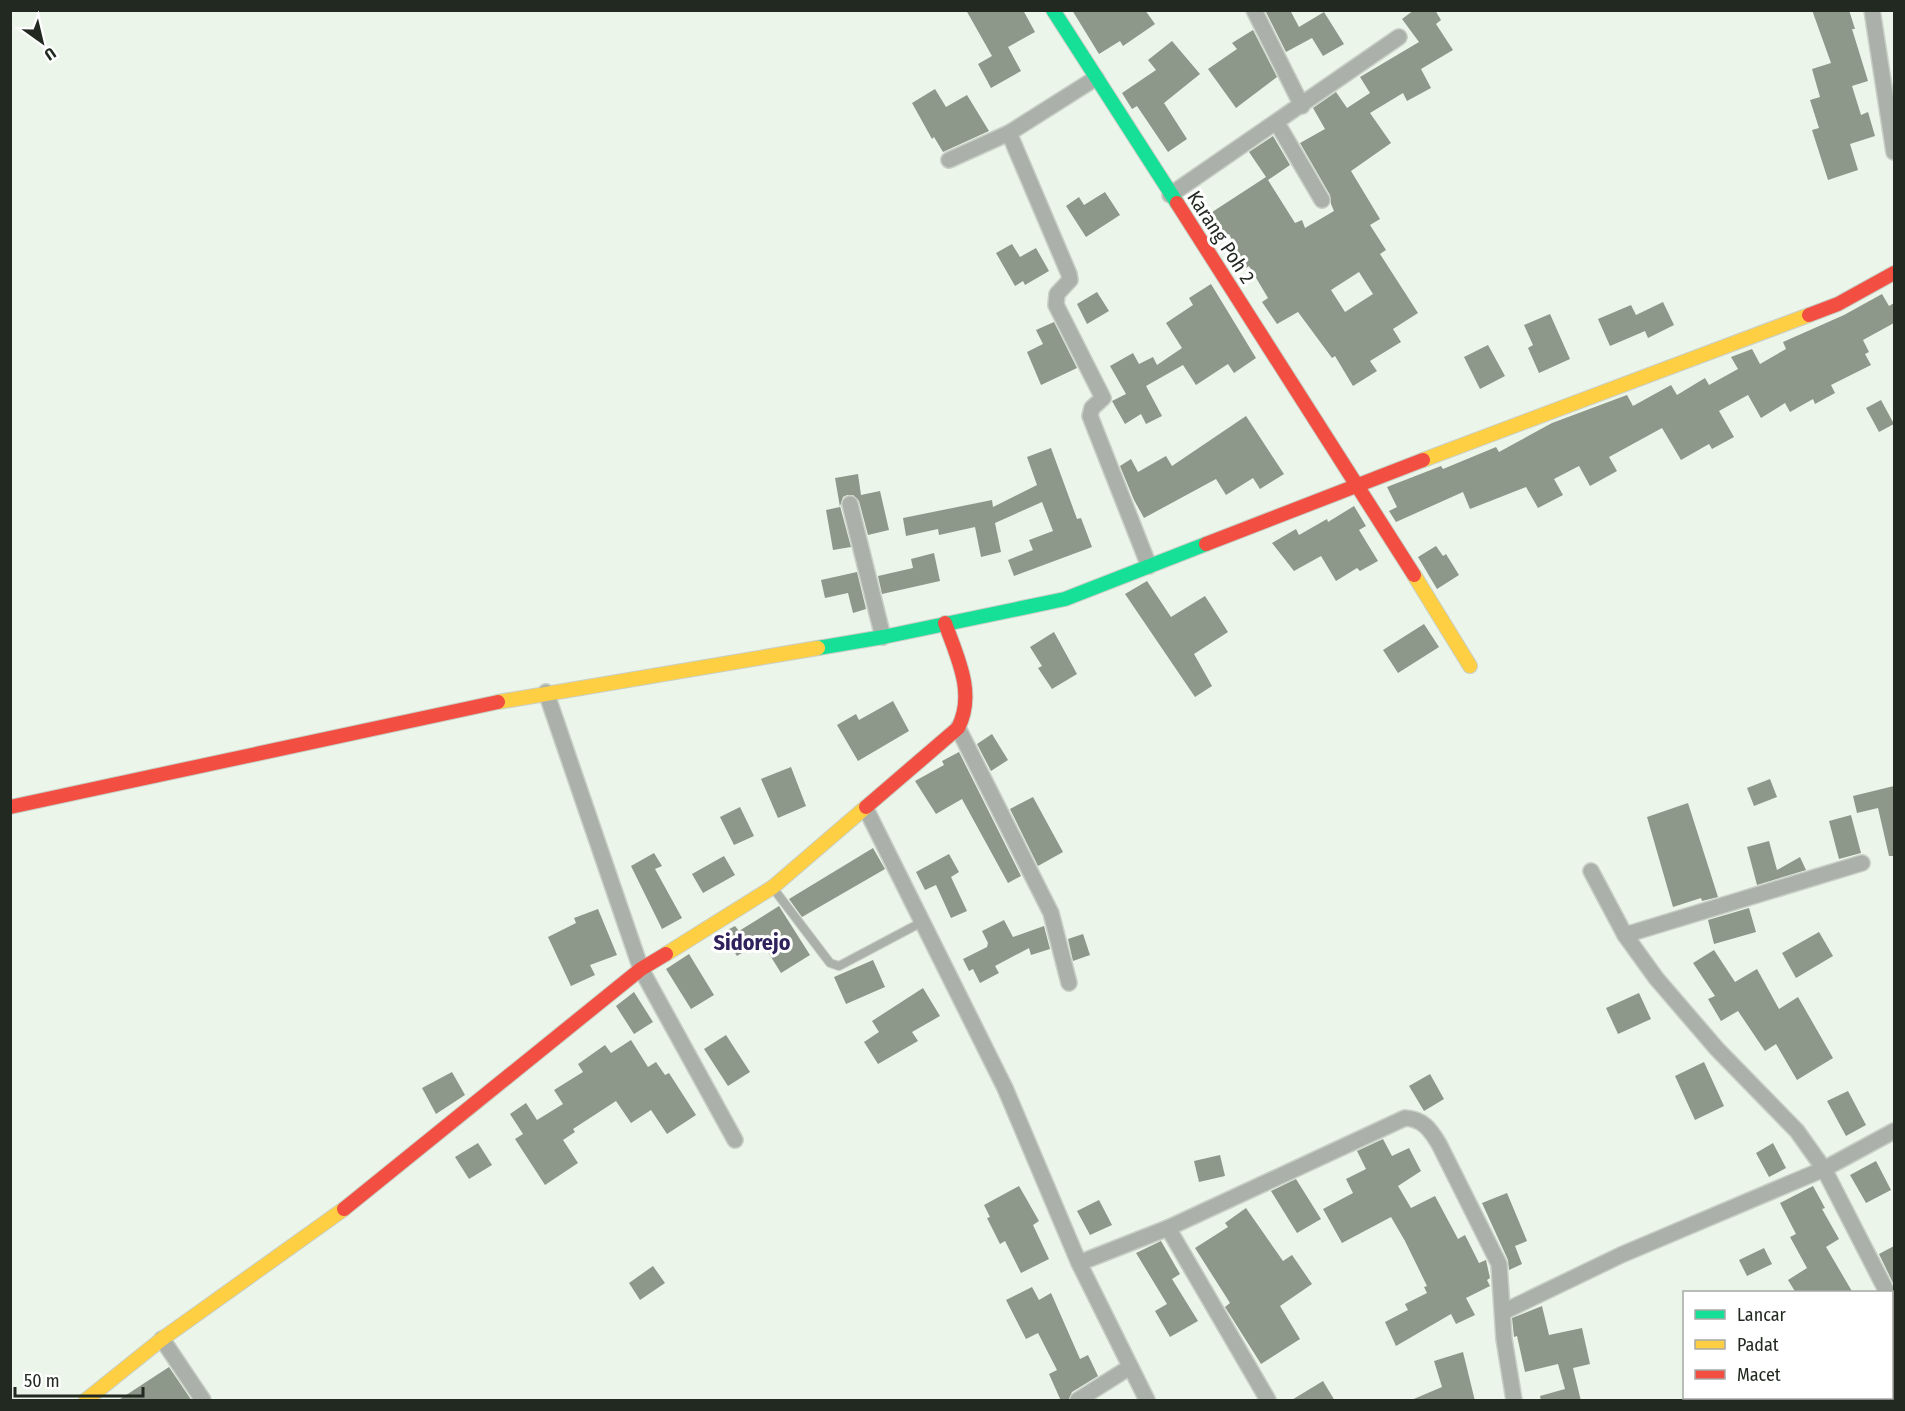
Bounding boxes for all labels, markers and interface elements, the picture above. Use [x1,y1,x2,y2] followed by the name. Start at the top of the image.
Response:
[12,12,72,72] north arrow
[41,44,59,65] text: U
[1182,186,1260,288] street label: Karang Poh 2
[714,929,791,956] district label: Sidorejo
[1683,1291,1893,1399] legend
[1737,1304,1786,1326] text: Lancar
[1737,1334,1779,1356] text: Padat
[15,1360,142,1398] scale bar
[1737,1364,1781,1386] text: Macet
[24,1370,60,1392] text: 50 m

